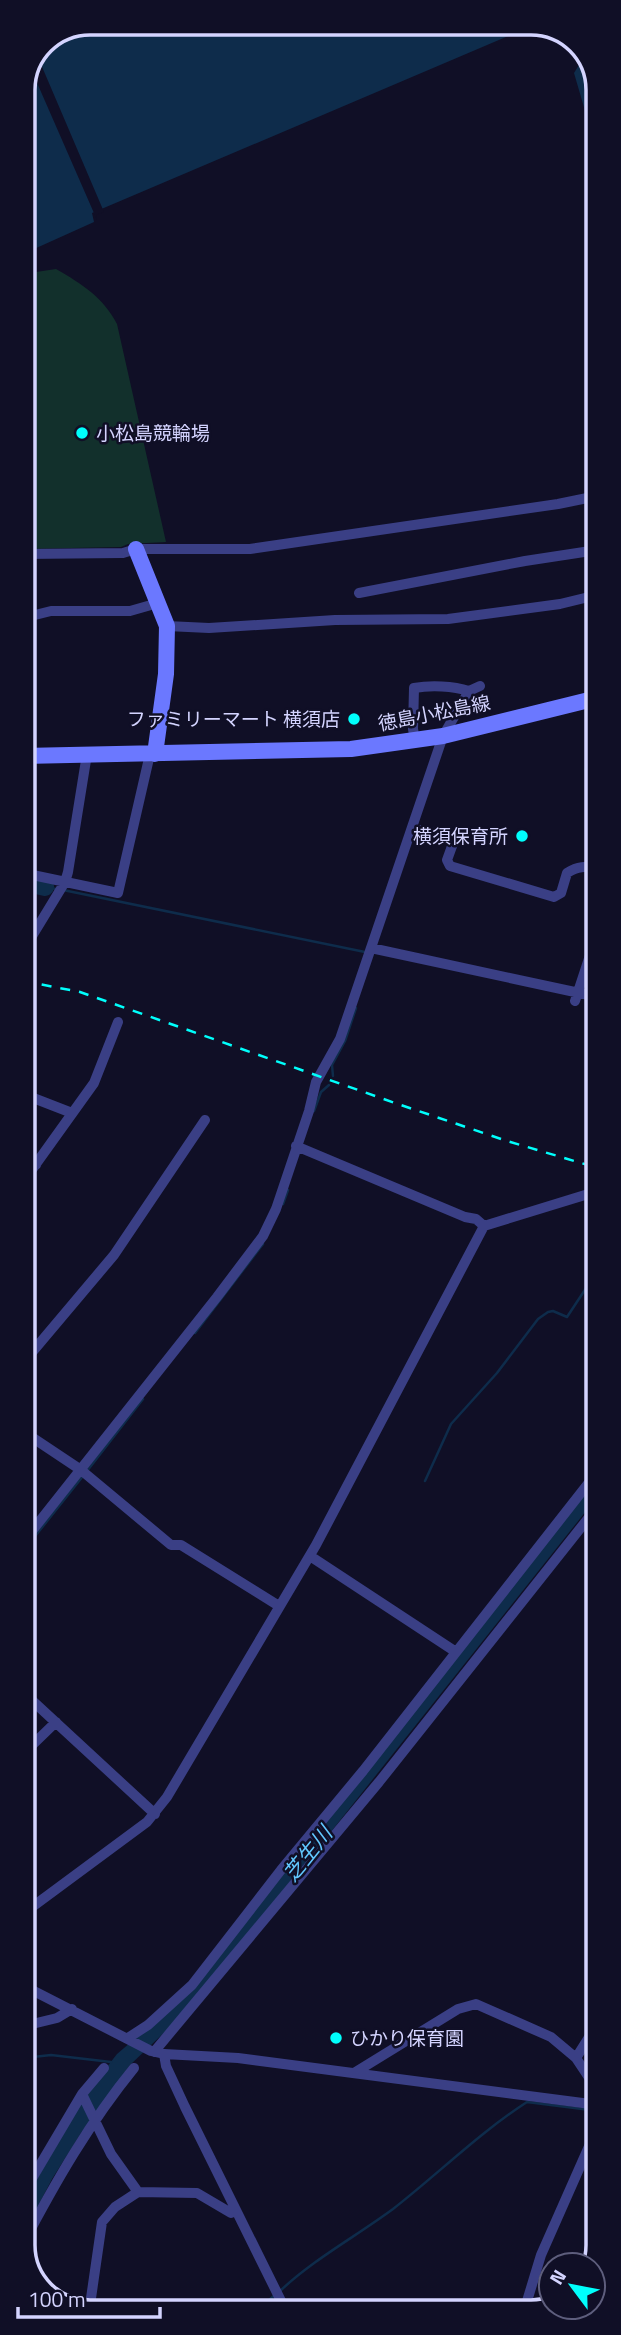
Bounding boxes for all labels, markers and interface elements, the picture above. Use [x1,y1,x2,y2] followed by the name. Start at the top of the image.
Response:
[96,418,210,447] place label: 小松島競輪場
[74,425,90,441] marker: 小松島競輪場
[375,687,493,738] street label: 徳島小松島線
[127,704,340,733] place label: ファミリーマート 横須店
[346,711,362,727] marker: ファミリーマート 横須店
[413,821,508,850] place label: 横須保育所
[514,828,530,844] marker: 横須保育所
[275,1817,341,1888] water label: 芝生川
[350,2023,464,2052] place label: ひかり保育園
[328,2030,344,2046] marker: ひかり保育園
[537,2251,607,2321] north arrow
[541,2263,573,2290] text: N
[18,2276,159,2320] scale bar
[28,2283,85,2315] text: 100 m

